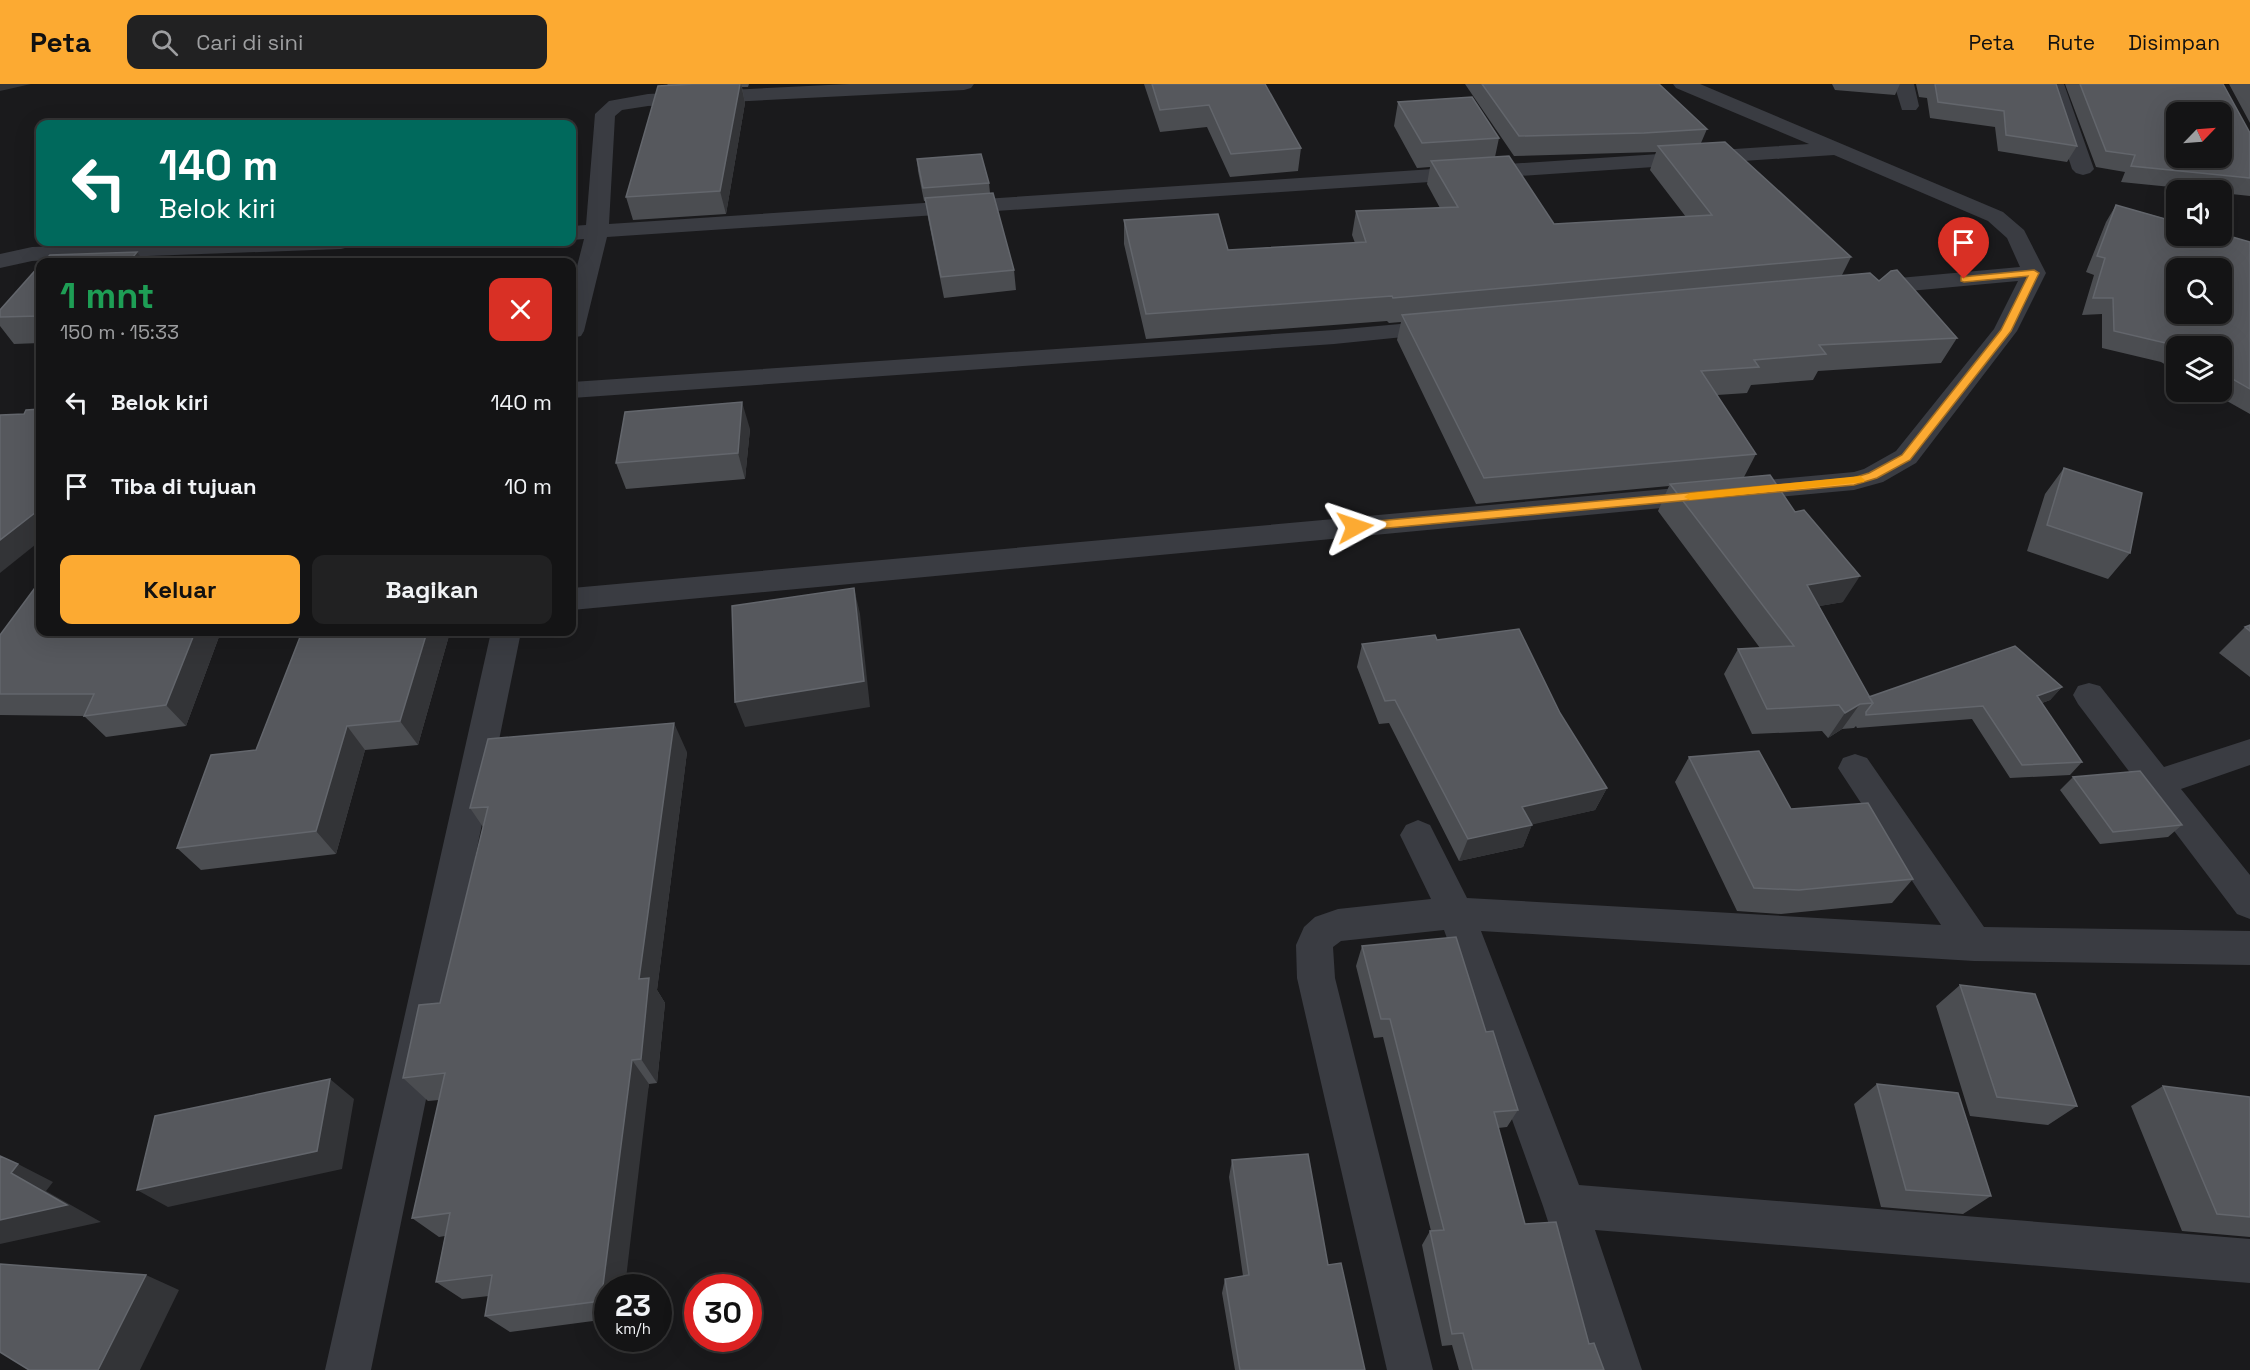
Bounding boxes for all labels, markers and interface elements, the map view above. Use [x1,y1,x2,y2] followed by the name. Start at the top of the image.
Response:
[127,15,547,69] search box
[30,24,91,60] text: Peta
[148,26,181,59] icon: search
[196,28,303,56] text: Cari di sini
[1968,29,2014,56] text: Peta
[2047,29,2095,56] text: Rute
[2128,29,2220,56] text: Disimpan
[2166,102,2232,168] north arrow
[2166,102,2232,402] map controls
[159,139,278,192] text: 140 m
[60,144,138,222] icon: left
[2166,180,2232,246] button: sound
[159,191,276,226] text: Belok kiri
[1938,217,1989,279] pin
[1947,226,1980,259] icon: arrive
[2166,258,2232,324] button: search
[60,273,154,319] text: 1 mnt
[489,278,552,341] button: close
[60,319,179,345] text: 150 m · 15:33
[2166,336,2232,402] button: layers
[60,386,93,419] icon: left
[111,388,208,416] text: Belok kiri
[490,388,552,416] text: 140 m
[60,470,93,503] icon: arrive
[111,472,257,500] text: Tiba di tujuan
[504,472,552,500] text: 10 m
[1323,495,1387,559] position arrow
[60,555,300,624] button: Keluar
[312,555,552,624] button: Bagikan
[684,1274,762,1352] speed limit sign: 30
[615,1286,651,1325] text: 23
[615,1319,651,1338] text: km/h

